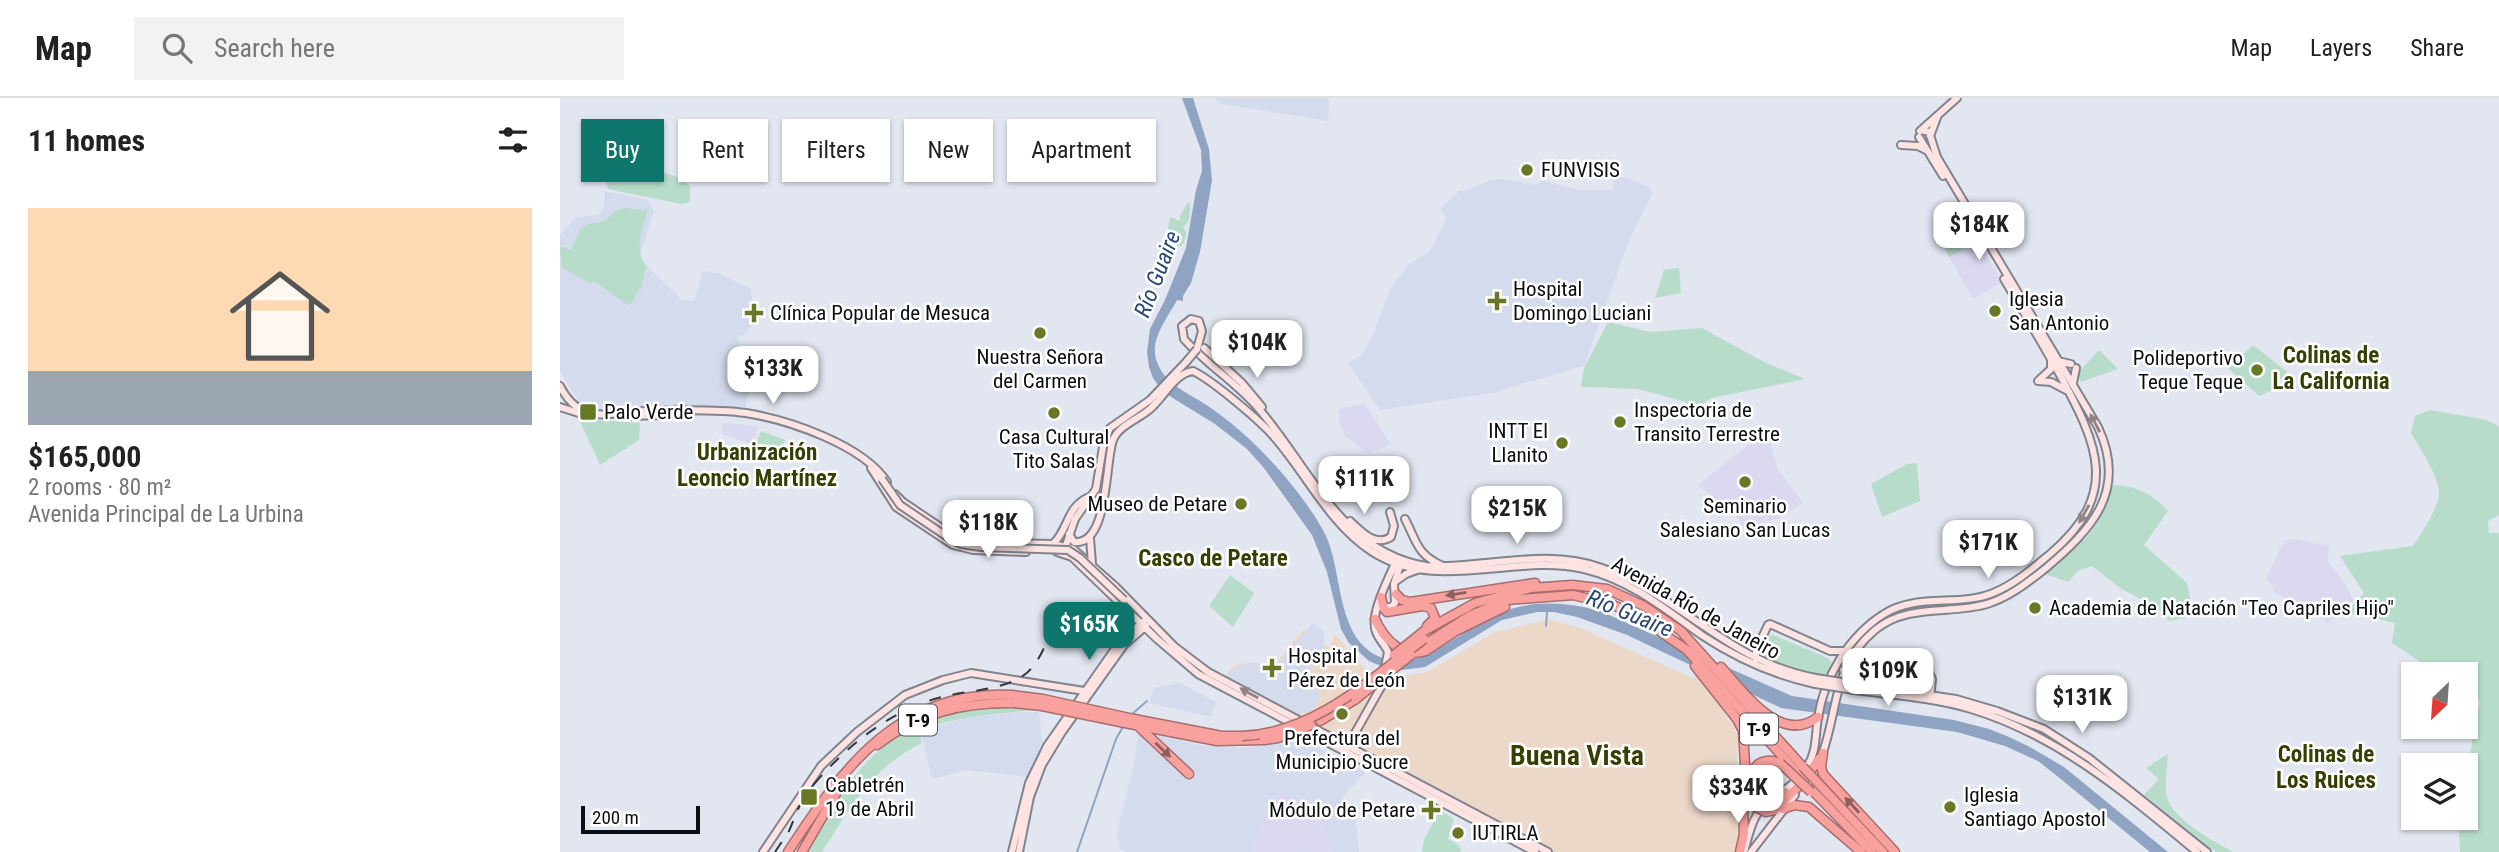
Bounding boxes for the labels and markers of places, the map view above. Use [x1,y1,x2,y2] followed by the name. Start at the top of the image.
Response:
[1541,158,1620,182] place label: FUNVISIS
[1519,162,1535,178] marker: FUNVISIS
[1930,202,2028,262] pin: $184K
[1513,277,1651,325] place label: Hospital Domingo Luciani
[2009,287,2109,335] place label: Iglesia San Antonio
[1487,291,1507,311] marker: Hospital Domingo Luciani
[770,301,990,325] place label: Clínica Popular de Mesuca
[744,303,764,323] marker: Clínica Popular de Mesuca
[1987,303,2003,319] marker: Iglesia San Antonio
[1208,320,1306,380] pin: $104K
[1032,325,1048,341] marker: Nuestra Señora del Carmen
[976,345,1104,393] place label: Nuestra Señora del Carmen
[724,346,822,406] pin: $133K
[2133,346,2243,394] place label: Polideportivo Teque Teque
[2249,362,2265,378] marker: Polideportivo Teque Teque
[1634,398,1780,446] place label: Inspectoria de Transito Terrestre
[604,400,694,424] place label: Palo Verde
[578,402,598,422] marker: Palo Verde
[1046,405,1062,421] marker: Casa Cultural Tito Salas
[1612,414,1628,430] marker: Inspectoria de Transito Terrestre
[1488,419,1548,467] place label: INTT El Llanito
[999,425,1109,473] place label: Casa Cultural Tito Salas
[1554,435,1570,451] marker: INTT El Llanito
[1315,456,1413,516] pin: $111K
[1737,474,1753,490] marker: Seminario Salesiano San Lucas
[1468,486,1566,546] pin: $215K
[1087,492,1227,516] place label: Museo de Petare
[1660,494,1830,542] place label: Seminario Salesiano San Lucas
[1233,496,1249,512] marker: Museo de Petare
[939,500,1037,560] pin: $118K
[1939,520,2037,580] pin: $171K
[2049,596,2394,620] place label: Academia de Natación "Teo Capriles Hijo"
[2027,600,2043,616] marker: Academia de Natación "Teo Capriles Hijo"
[1040,602,1138,662] pin: $165K
[1288,644,1405,692] place label: Hospital Pérez de León
[1839,648,1937,708] pin: $109K
[1262,658,1282,678] marker: Hospital Pérez de León
[2033,676,2131,735] pin: $131K
[1334,706,1350,722] marker: Prefectura del Municipio Sucre
[1276,726,1409,774] place label: Prefectura del Municipio Sucre
[1689,766,1787,825] pin: $334K
[825,773,914,821] place label: Cabletrén 19 de Abril
[1964,783,2106,831] place label: Iglesia Santiago Apostol
[799,787,819,807] marker: Cabletrén 19 de Abril
[1269,798,1415,822] place label: Módulo de Petare
[1942,799,1958,815] marker: Iglesia Santiago Apostol
[1421,800,1441,820] marker: Módulo de Petare
[1472,821,1539,845] place label: IUTIRLA
[1450,825,1466,841] marker: IUTIRLA

